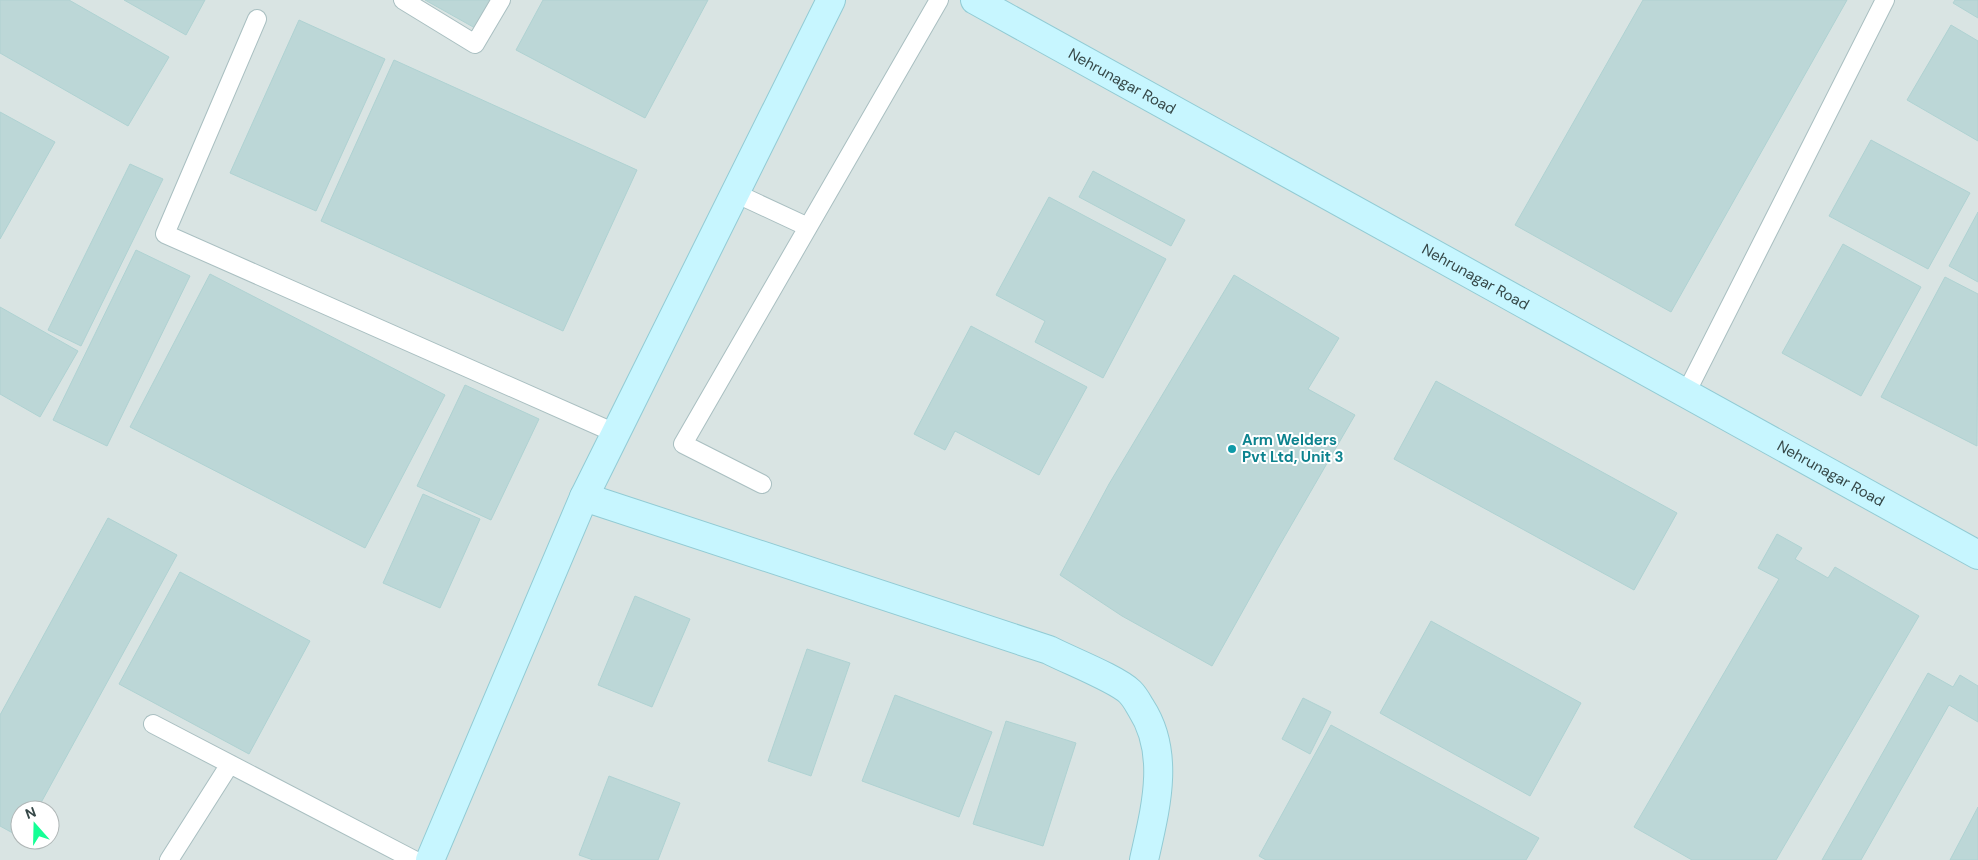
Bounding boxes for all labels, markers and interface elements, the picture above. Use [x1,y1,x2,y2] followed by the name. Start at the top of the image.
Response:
[1065,44,1179,119] street label: Nehrunagar Road
[1418,239,1533,315] street label: Nehrunagar Road
[1242,430,1344,467] place label: Arm Welders Pvt Ltd, Unit 3
[1774,436,1888,511] street label: Nehrunagar Road
[1226,443,1238,455] marker: Arm Welders Pvt Ltd, Unit 3
[10,800,60,850] north arrow
[23,803,38,823] text: N

